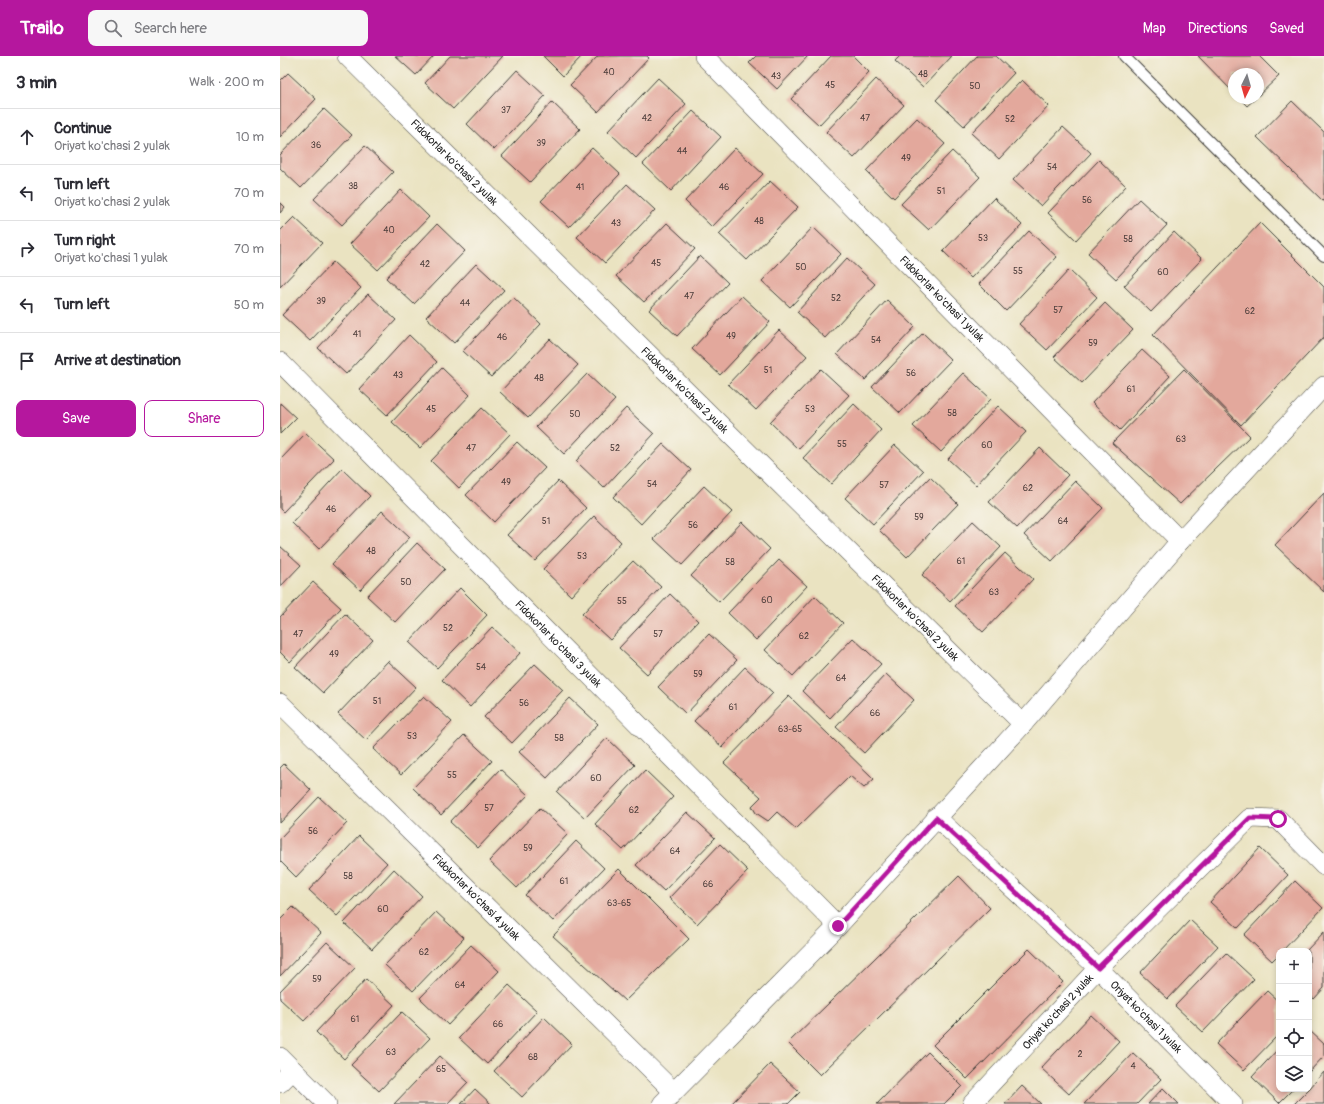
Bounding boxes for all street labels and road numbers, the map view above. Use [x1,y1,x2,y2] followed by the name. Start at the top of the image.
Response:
[408,116,501,208] street label: Fidokorlar ko'chasi 2 yulak
[897,253,987,345] street label: Fidokorlar ko'chasi 1 yulak
[639,344,731,436] street label: Fidokorlar ko'chasi 2 yulak
[869,572,962,664] street label: Fidokorlar ko'chasi 2 yulak
[513,597,605,690] street label: Fidokorlar ko'chasi 3 yulak
[430,851,523,943] street label: Fidokorlar ko'chasi 4 yulak
[1019,971,1096,1052] street label: Oriyat ko'chasi 2 yulak
[1108,978,1185,1056] street label: Oriyat ko'chasi 1 yulak

